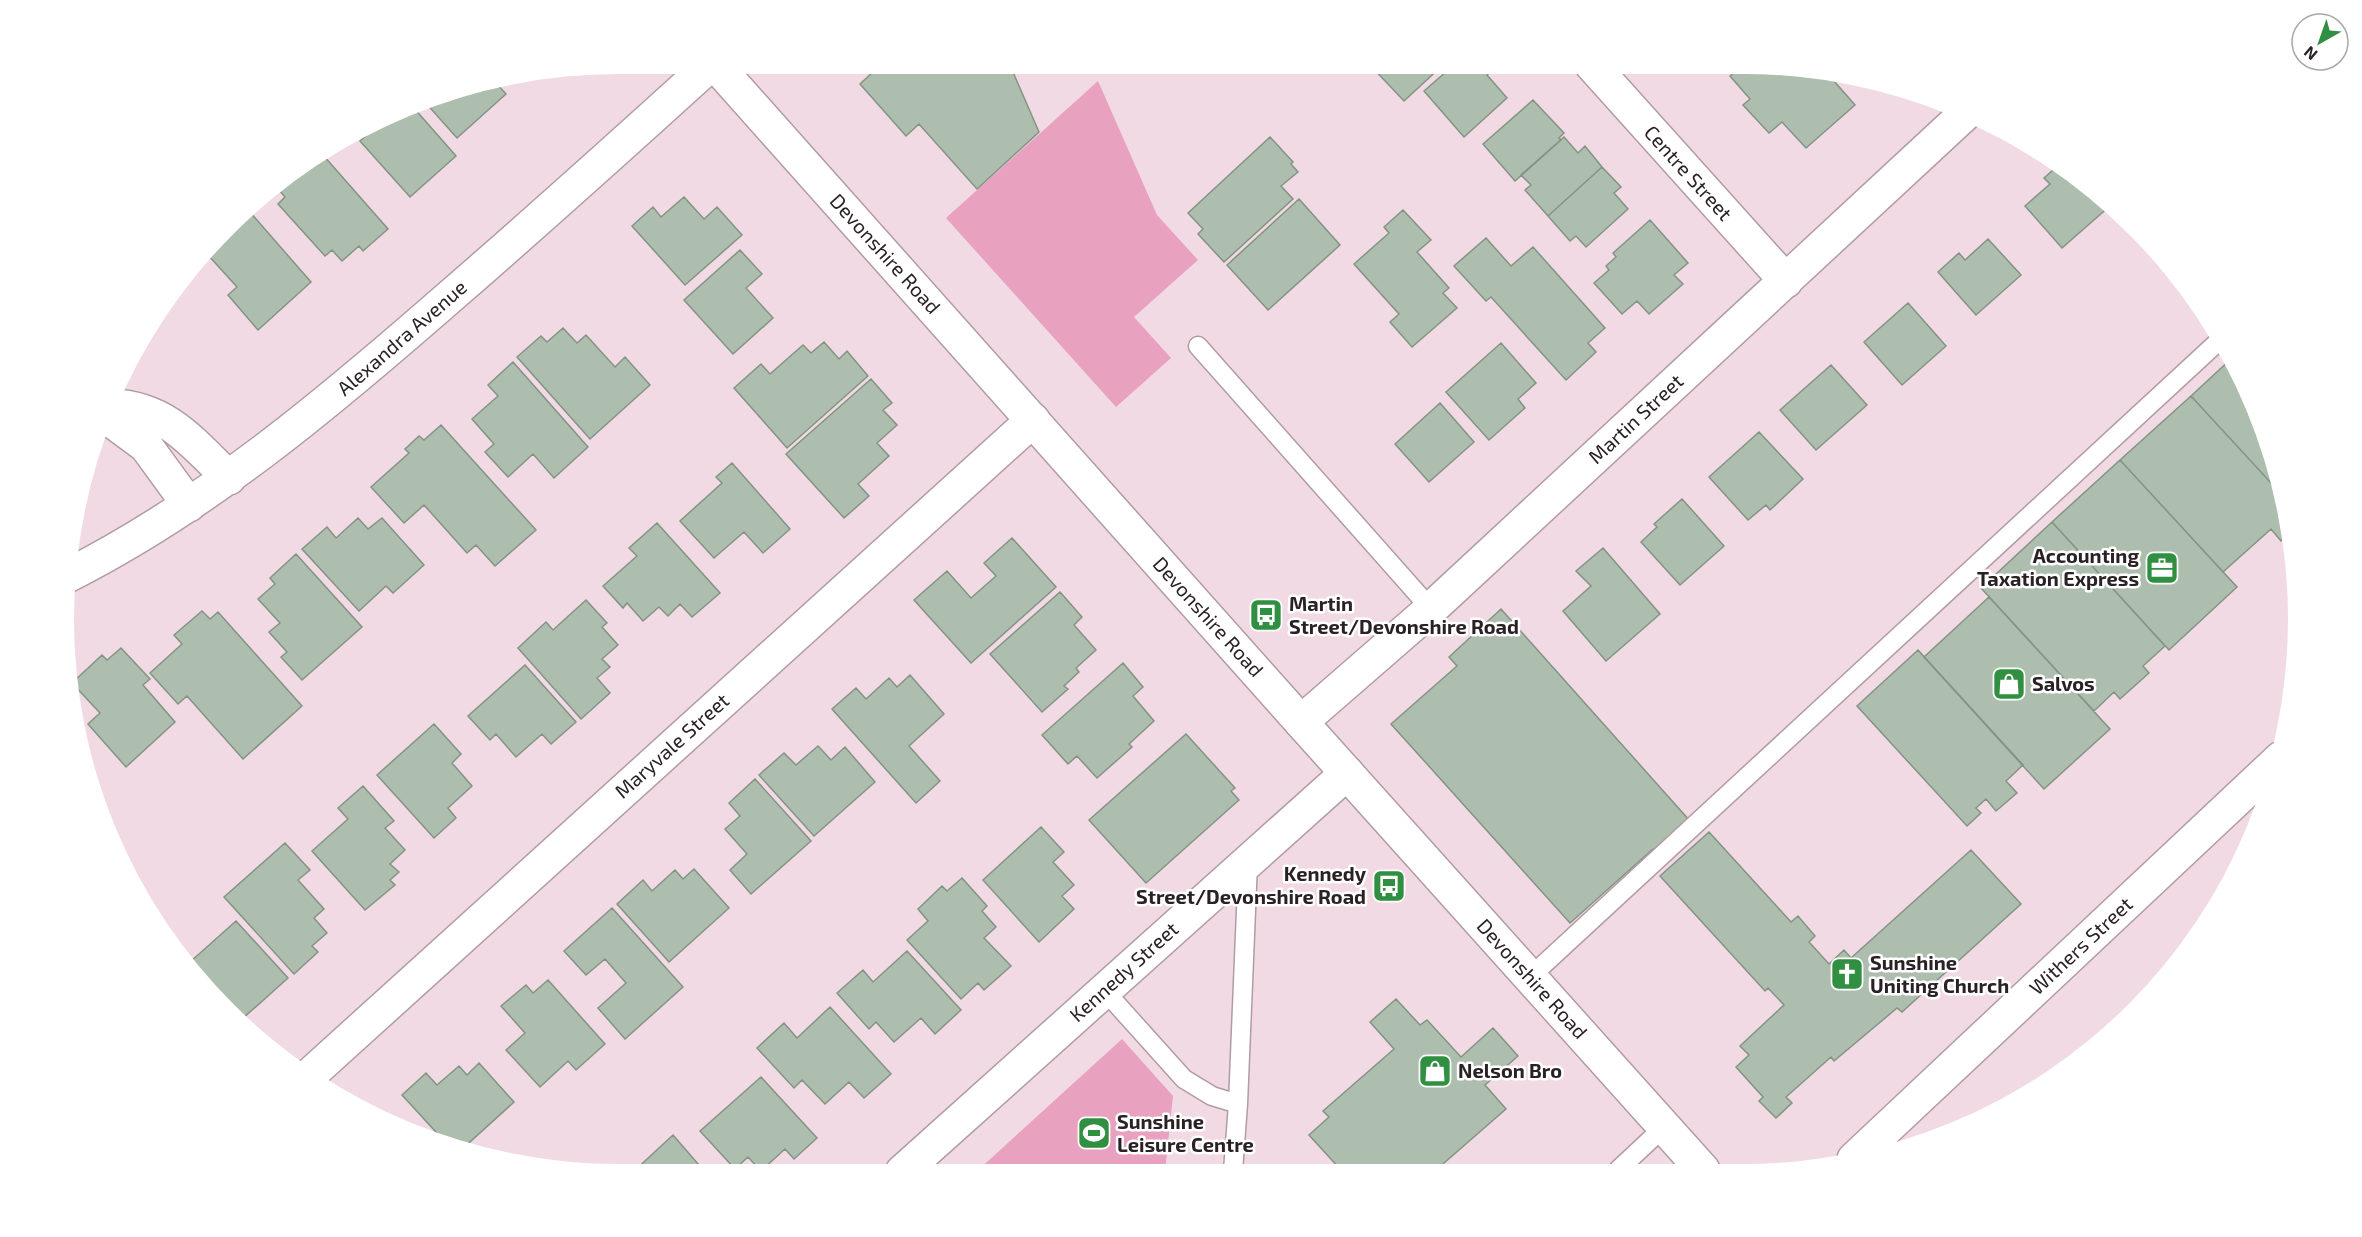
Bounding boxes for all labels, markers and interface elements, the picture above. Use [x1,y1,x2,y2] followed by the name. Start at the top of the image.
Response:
[2290,12,2350,72] north arrow
[2300,43,2321,65] text: N
[1640,120,1738,225] street label: Centre Street
[826,188,946,318] street label: Devonshire Road
[332,274,471,400] street label: Alexandra Avenue
[1583,368,1688,468] street label: Martin Street
[1977,543,2139,590] place label: Accounting Taxation Express
[2144,550,2180,586] office icon: Accounting Taxation Express
[1149,551,1269,681] street label: Devonshire Road
[1289,591,1519,638] place label: Martin Street/Devonshire Road
[1248,597,1284,633] bus stop icon: Martin Street/Devonshire Road
[1991,666,2027,702] shop icon: Salvos
[2032,671,2095,695] place label: Salvos
[609,687,734,803] street label: Maryvale Street
[1136,861,1367,908] place label: Kennedy Street/Devonshire Road
[1371,868,1407,904] bus stop icon: Kennedy Street/Devonshire Road
[2024,891,2137,999] street label: Withers Street
[1473,913,1593,1043] street label: Devonshire Road
[1064,916,1183,1026] street label: Kennedy Street
[1870,950,2009,997] place label: Sunshine Uniting Church
[1829,956,1865,992] church icon: Sunshine Uniting Church
[1417,1053,1453,1089] shop icon: Nelson Bro
[1458,1058,1562,1082] place label: Nelson Bro
[1117,1109,1254,1156] place label: Sunshine Leisure Centre
[1076,1115,1112,1151] sports icon: Sunshine Leisure Centre

